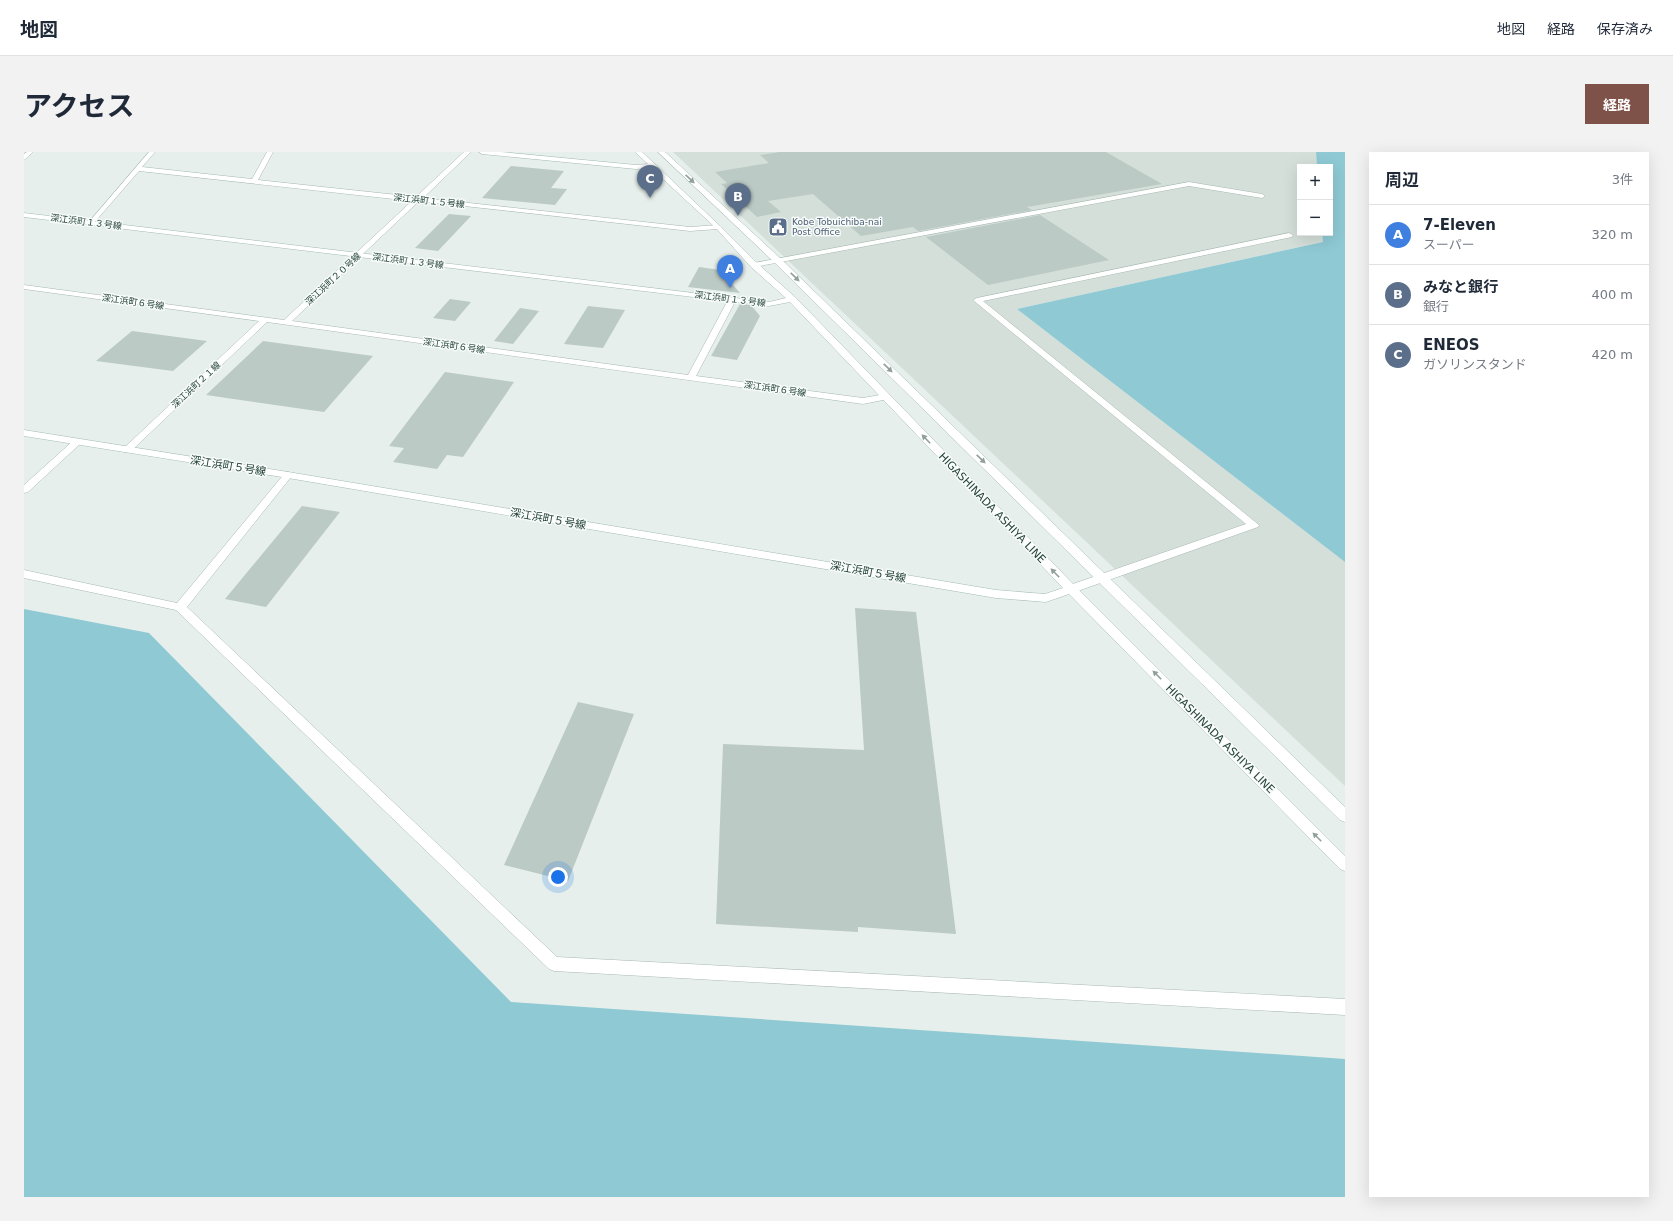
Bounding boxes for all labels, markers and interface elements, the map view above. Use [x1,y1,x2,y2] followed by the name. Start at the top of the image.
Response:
[20,18,58,40] text: 地図
[1497,21,1525,37] text: 地図
[1547,21,1575,37] text: 経路
[1597,21,1653,37] text: 保存済み
[1585,84,1649,124] button: 経路
[24,90,135,123] text: アクセス
[1297,164,1333,236] map controls
[1297,164,1333,200] button: +
[637,165,663,198] pin: C
[1385,170,1419,190] text: 周辺
[1612,172,1633,187] text: 3件
[685,174,695,183] one-way arrow
[725,183,751,216] pin: B
[393,192,466,210] street label: 深江浜町１５号線
[1297,200,1333,236] button: −
[50,213,123,231] street label: 深江浜町１３号線
[767,216,789,238] public building icon: Kobe Tobuichiba-nai Post Office
[1423,216,1496,234] text: 7-Eleven
[792,217,882,237] place label: Kobe Tobuichiba-nai Post Office
[1393,227,1403,242] text: A
[1591,227,1633,242] text: 320 m
[1423,237,1475,252] text: スーパー
[303,250,363,307] street label: 深江浜町２０号線
[372,252,445,270] street label: 深江浜町１３号線
[717,255,743,288] pin: A
[790,272,800,282] one-way arrow
[1423,278,1498,296] text: みなと銀行
[1393,287,1403,302] text: B
[1591,287,1633,302] text: 400 m
[694,290,767,308] street label: 深江浜町１３号線
[101,293,166,311] street label: 深江浜町６号線
[1423,299,1449,314] text: 銀行
[1423,336,1480,354] text: ENEOS
[422,337,487,355] street label: 深江浜町６号線
[1393,347,1403,362] text: C
[1591,347,1633,362] text: 420 m
[1423,357,1527,372] text: ガソリンスタンド
[170,359,223,410] street label: 深江浜町２１線
[883,363,893,373] one-way arrow
[743,380,808,398] street label: 深江浜町６号線
[922,435,931,444] one-way arrow
[936,450,1048,566] street label: HIGASHINADA ASHIYA LINE
[189,454,267,478] street label: 深江浜町５号線
[976,454,986,464] one-way arrow
[509,506,587,532] street label: 深江浜町５号線
[829,559,907,585] street label: 深江浜町５号線
[1051,568,1060,578] one-way arrow
[1152,671,1162,680] one-way arrow
[1163,682,1277,796] street label: HIGASHINADA ASHIYA LINE
[1313,832,1322,842] one-way arrow
[548,867,568,887] your location

